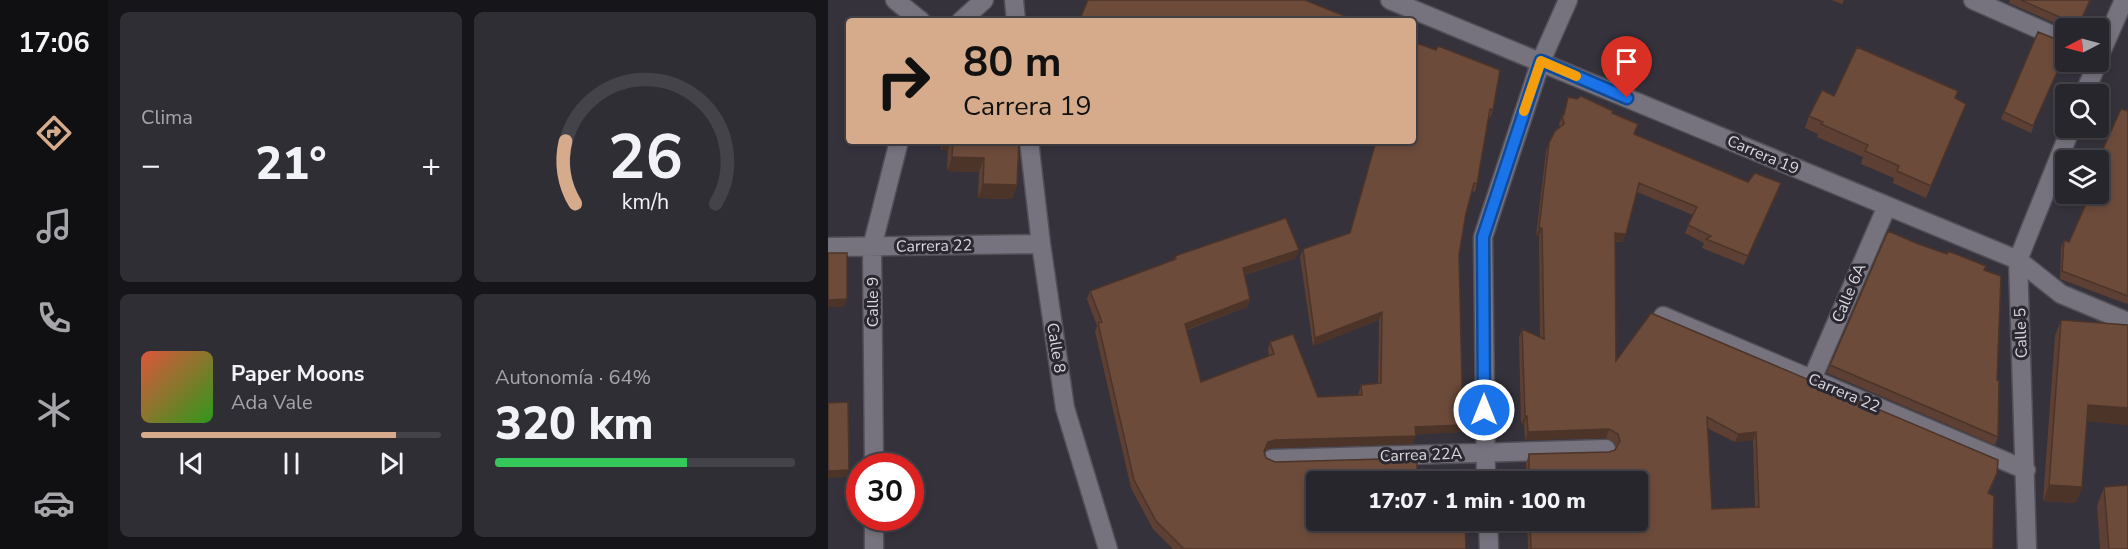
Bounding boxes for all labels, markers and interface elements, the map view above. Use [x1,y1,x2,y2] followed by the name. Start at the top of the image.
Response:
[2055,18,2109,72] north arrow
[2055,18,2109,204] map controls
[18,25,90,62] text: 17:06
[963,34,1062,91] text: 80 m
[1601,36,1652,98] pin
[864,42,942,120] icon: right
[1610,45,1643,78] icon: arrive
[2055,84,2109,138] button: search
[963,88,1092,125] text: Carrera 19
[141,104,193,131] text: Clima
[33,112,75,154] icon: directions
[608,115,682,200] text: 26
[1724,130,1802,180] street label: Carrera 19
[255,134,327,195] text: 21°
[141,143,161,188] text: −
[421,143,441,188] text: +
[2055,150,2109,204] button: layers
[621,187,669,217] text: km/h
[33,205,75,247] icon: music
[896,234,972,258] street label: Carrera 22
[1827,260,1871,326] street label: Calle 6A
[862,277,884,327] street label: Calle 9
[33,297,75,339] icon: phone
[2009,307,2033,359] street label: Calle 5
[1041,321,1071,375] street label: Calle 8
[231,359,365,389] text: Paper Moons
[495,364,651,391] text: Autonomía · 64%
[1805,368,1883,418] street label: Carrera 22
[1452,378,1516,442] position arrow
[33,389,75,431] icon: climate
[231,389,313,416] text: Ada Vale
[495,394,654,455] text: 320 km
[1379,443,1463,467] street label: Carrea 22A
[175,447,208,480] icon: previous
[275,447,308,480] icon: pause
[375,447,408,480] icon: next
[846,453,924,531] speed limit sign: 30
[33,482,75,524] icon: car
[1368,486,1586,516] text: 17:07 · 1 min · 100 m

